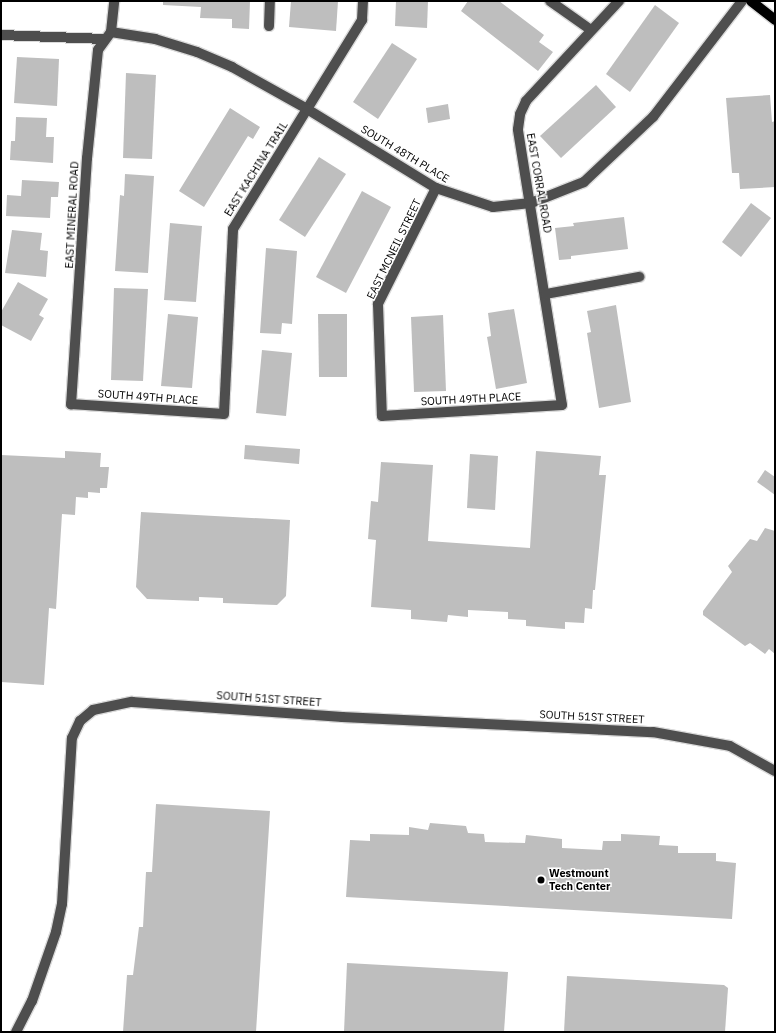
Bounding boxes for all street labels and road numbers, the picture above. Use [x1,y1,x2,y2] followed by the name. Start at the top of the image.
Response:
[221,119,291,219] street label: EAST KACHINA TRAIL
[358,122,452,186] street label: SOUTH 48TH PLACE
[524,132,554,234] street label: EAST CORRAL ROAD
[63,161,81,269] street label: EAST MINERAL ROAD
[364,197,424,301] street label: EAST MCNEIL STREET
[97,387,199,407] street label: SOUTH 49TH PLACE
[420,390,522,408] street label: SOUTH 49TH PLACE
[216,689,322,709] street label: SOUTH 51ST STREET
[539,708,645,726] street label: SOUTH 51ST STREET

